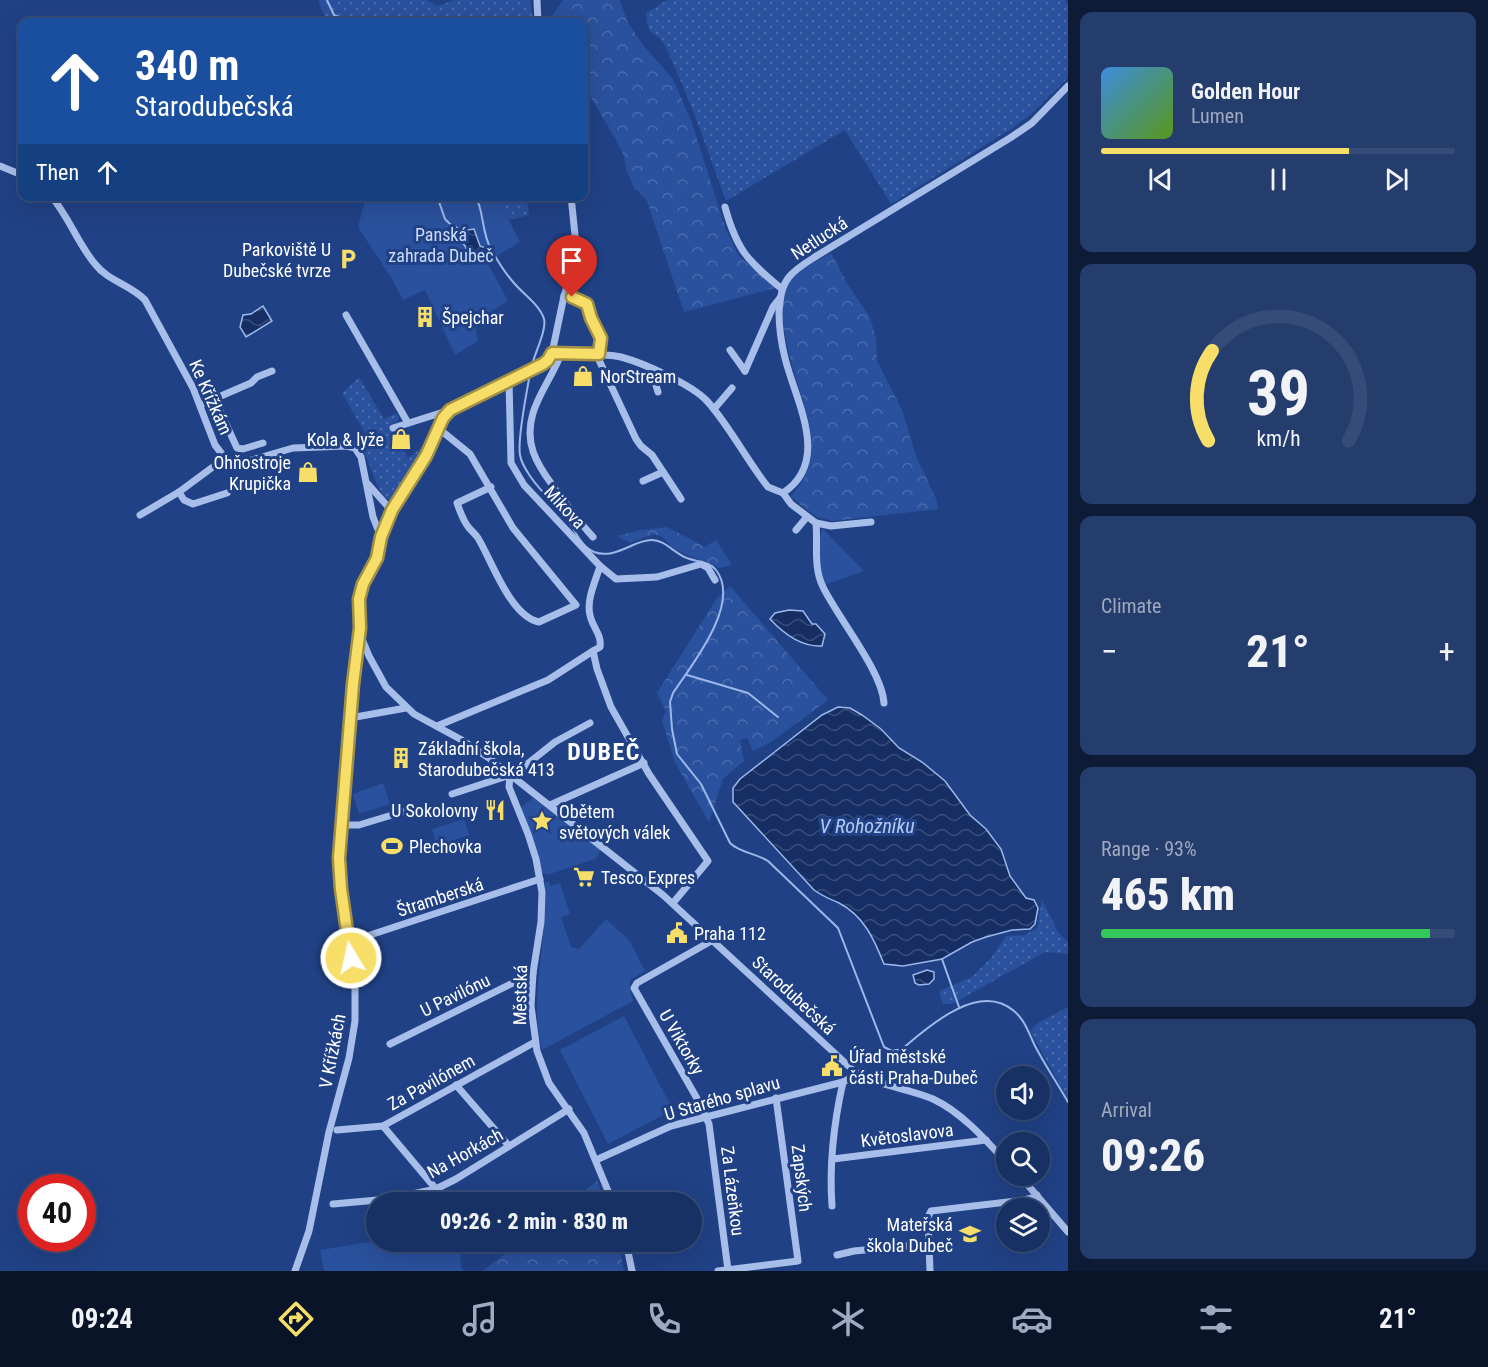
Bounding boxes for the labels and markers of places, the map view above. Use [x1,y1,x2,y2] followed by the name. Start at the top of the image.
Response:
[546,235,597,297] pin
[223,239,331,281] place label: Parkoviště U Dubečské tvrze
[336,247,360,271] parking icon: Parkoviště U Dubečské tvrze
[413,305,437,329] building icon: Špejchar
[442,307,504,328] place label: Špejchar
[571,364,595,388] shop icon: NorStream
[600,366,676,387] place label: NorStream
[389,427,413,451] shop icon: Kola & lyže
[307,429,384,450] place label: Kola & lyže
[213,452,291,494] place label: Ohňostroje Krupička
[296,460,320,484] shop icon: Ohňostroje Krupička
[418,738,555,780] place label: Základní škola, Starodubečská 413
[389,746,413,770] building icon: Základní škola, Starodubečská 413
[483,798,507,822] restaurant icon: U Sokolovny
[391,800,478,821] place label: U Sokolovny
[559,801,670,843] place label: Obětem světových válek
[530,809,554,833] place icon: Obětem světových válek
[380,834,404,858] sports icon: Plechovka
[409,836,482,857] place label: Plechovka
[572,865,596,889] supermarket icon: Tesco Expres
[601,867,695,888] place label: Tesco Expres
[665,921,689,945] public building icon: Praha 112
[694,923,766,944] place label: Praha 112
[849,1046,978,1088] place label: Úřad městské části Praha-Dubeč
[820,1054,844,1078] public building icon: Úřad městské části Praha-Dubeč
[866,1214,953,1256] place label: Mateřská škola Dubeč
[958,1222,982,1246] school or university icon: Mateřská škola Dubeč

